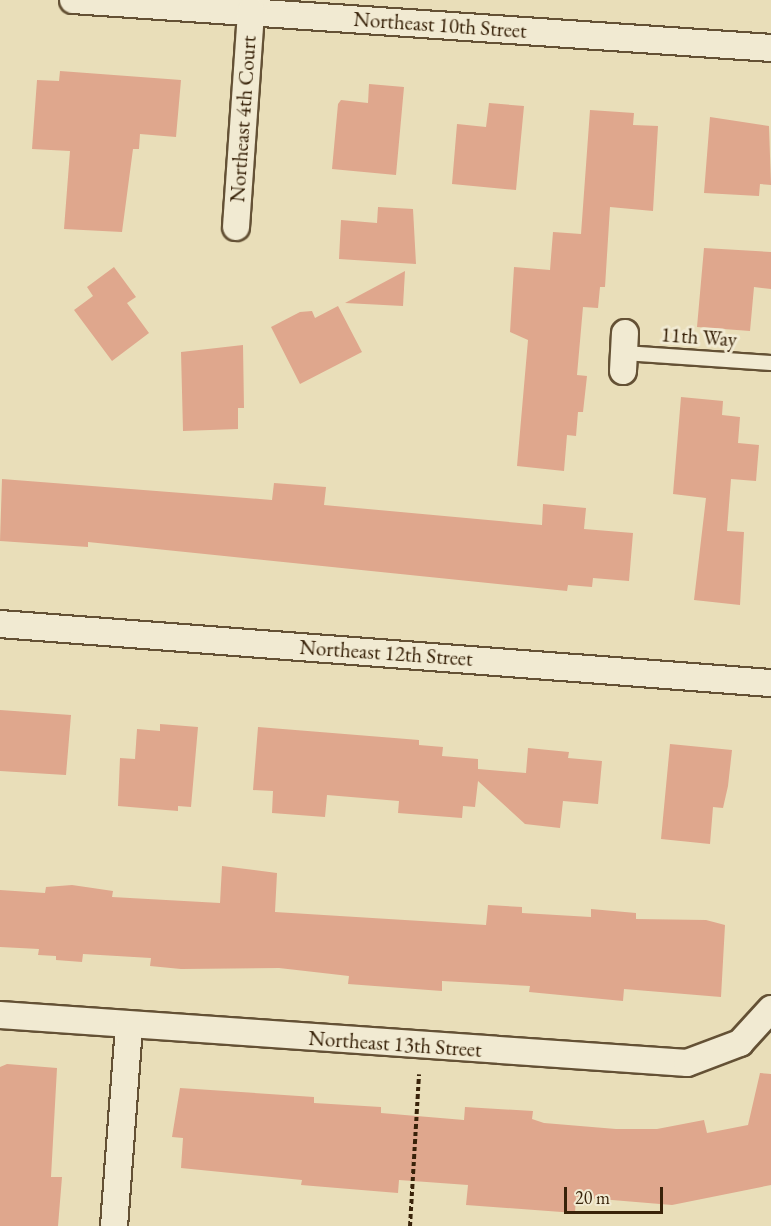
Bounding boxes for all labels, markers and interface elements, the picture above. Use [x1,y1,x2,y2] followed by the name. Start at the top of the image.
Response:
[353,6,527,44] street label: Northeast 10th Street
[225,35,261,203] street label: Northeast 4th Court
[660,322,738,352] street label: 11th Way
[299,634,473,672] street label: Northeast 12th Street
[308,1025,482,1063] street label: Northeast 13th Street
[567,1175,666,1213] scale bar
[575,1186,610,1209] text: 20 m

